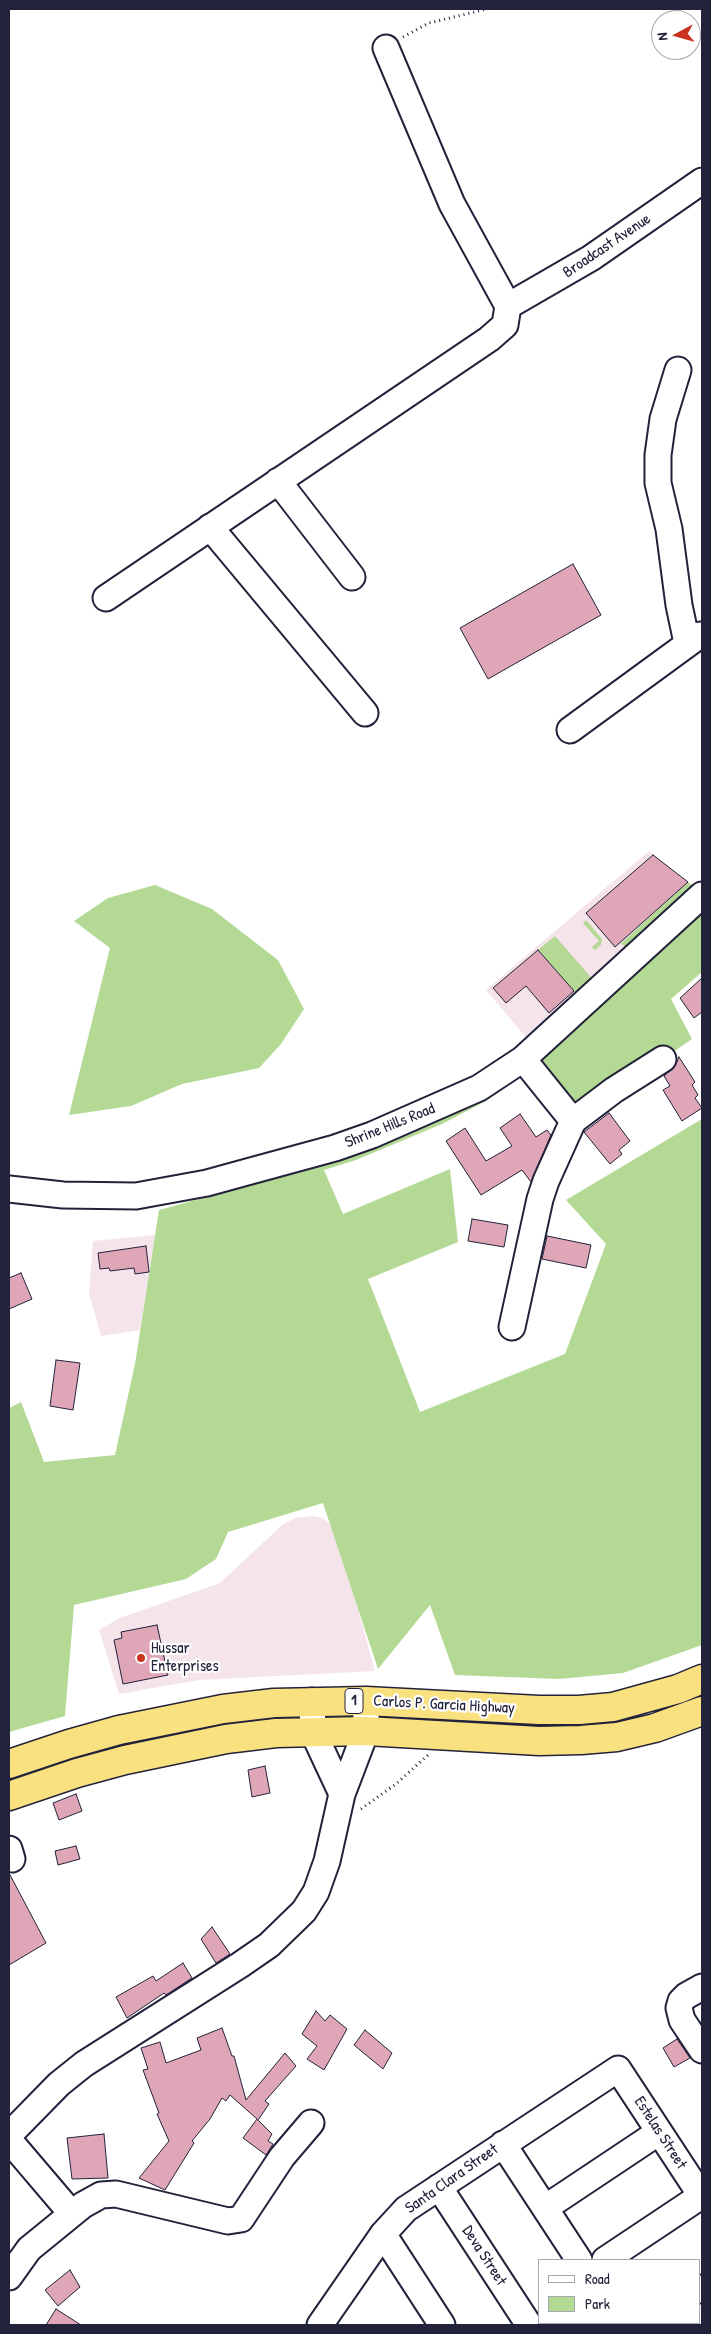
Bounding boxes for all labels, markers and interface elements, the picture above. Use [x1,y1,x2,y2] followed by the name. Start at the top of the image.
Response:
[651,10,701,60] north arrow
[652,32,671,41] text: N
[560,210,654,282] street label: Broadcast Avenue
[342,1099,438,1153] street label: Shrine Hills Road
[151,1639,219,1677] place label: Hussar Enterprises
[135,1652,147,1664] marker: Hussar Enterprises
[345,1688,363,1714] road number: 1
[373,1692,515,1718] street label: Carlos P. Garcia Highway
[629,2093,691,2173] street label: Estelas Street
[402,2140,502,2218] street label: Santa Clara Street
[458,2222,510,2290] street label: Deva Street
[538,2259,701,2324] legend
[585,2268,610,2289] text: Road
[585,2293,610,2314] text: Park

